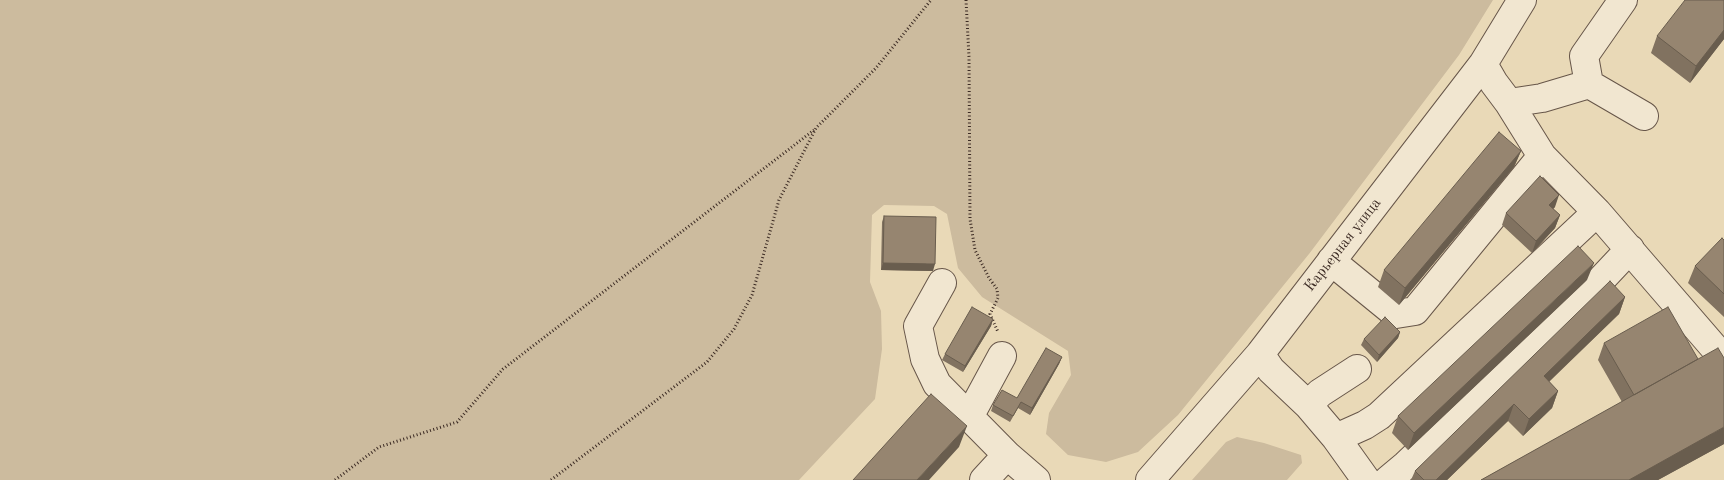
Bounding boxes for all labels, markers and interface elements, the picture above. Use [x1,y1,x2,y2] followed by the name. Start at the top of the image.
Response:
[1301,195,1385,295] street label: Карьерная улица

